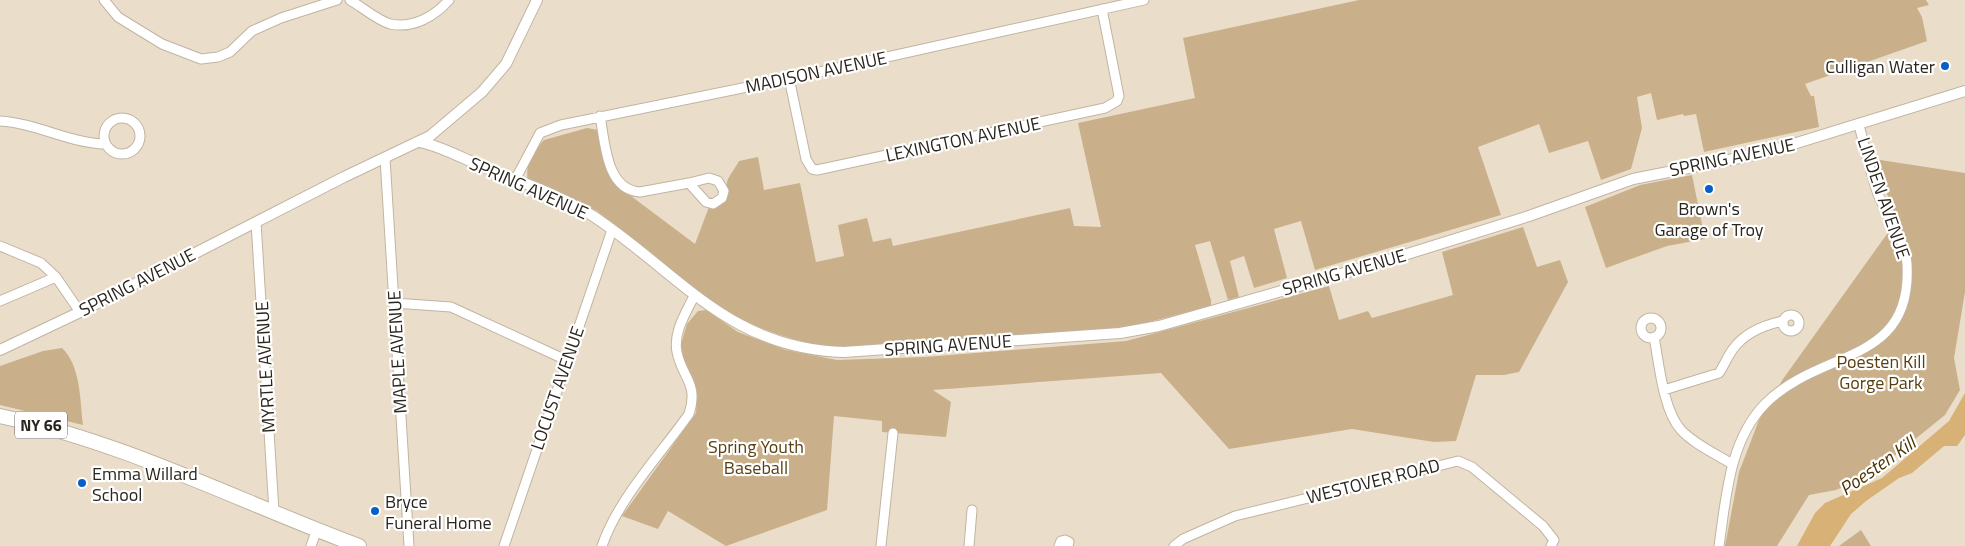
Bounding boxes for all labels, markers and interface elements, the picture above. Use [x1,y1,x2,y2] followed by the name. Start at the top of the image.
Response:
[743,44,889,100] street label: MADISON AVENUE
[1825,53,1935,80] place label: Culligan Water
[1939,60,1951,72] marker: Culligan Water
[883,109,1043,169] street label: LEXINGTON AVENUE
[1667,131,1797,183] street label: SPRING AVENUE
[1851,133,1917,263] street label: LINDEN AVENUE
[465,150,593,226] street label: SPRING AVENUE
[1703,183,1715,195] marker: Brown's Garage of Troy
[1654,195,1764,243] place label: Brown's Garage of Troy
[74,241,200,323] street label: SPRING AVENUE
[1279,241,1409,303] street label: SPRING AVENUE
[380,290,414,414] street label: MAPLE AVENUE
[248,300,282,434] street label: MYRTLE AVENUE
[523,323,591,453] street label: LOCUST AVENUE
[883,327,1013,363] street label: SPRING AVENUE
[1836,348,1926,396] park label: Poesten Kill Gorge Park
[15,412,67,438] road number: NY 66
[1833,427,1923,502] water label: Poesten Kill
[708,433,804,481] park label: Spring Youth Baseball
[1303,451,1443,511] street label: WESTOVER ROAD
[92,460,198,508] place label: Emma Willard School
[76,477,88,489] marker: Emma Willard School
[385,488,492,536] place label: Bryce Funeral Home
[369,505,381,517] marker: Bryce Funeral Home

